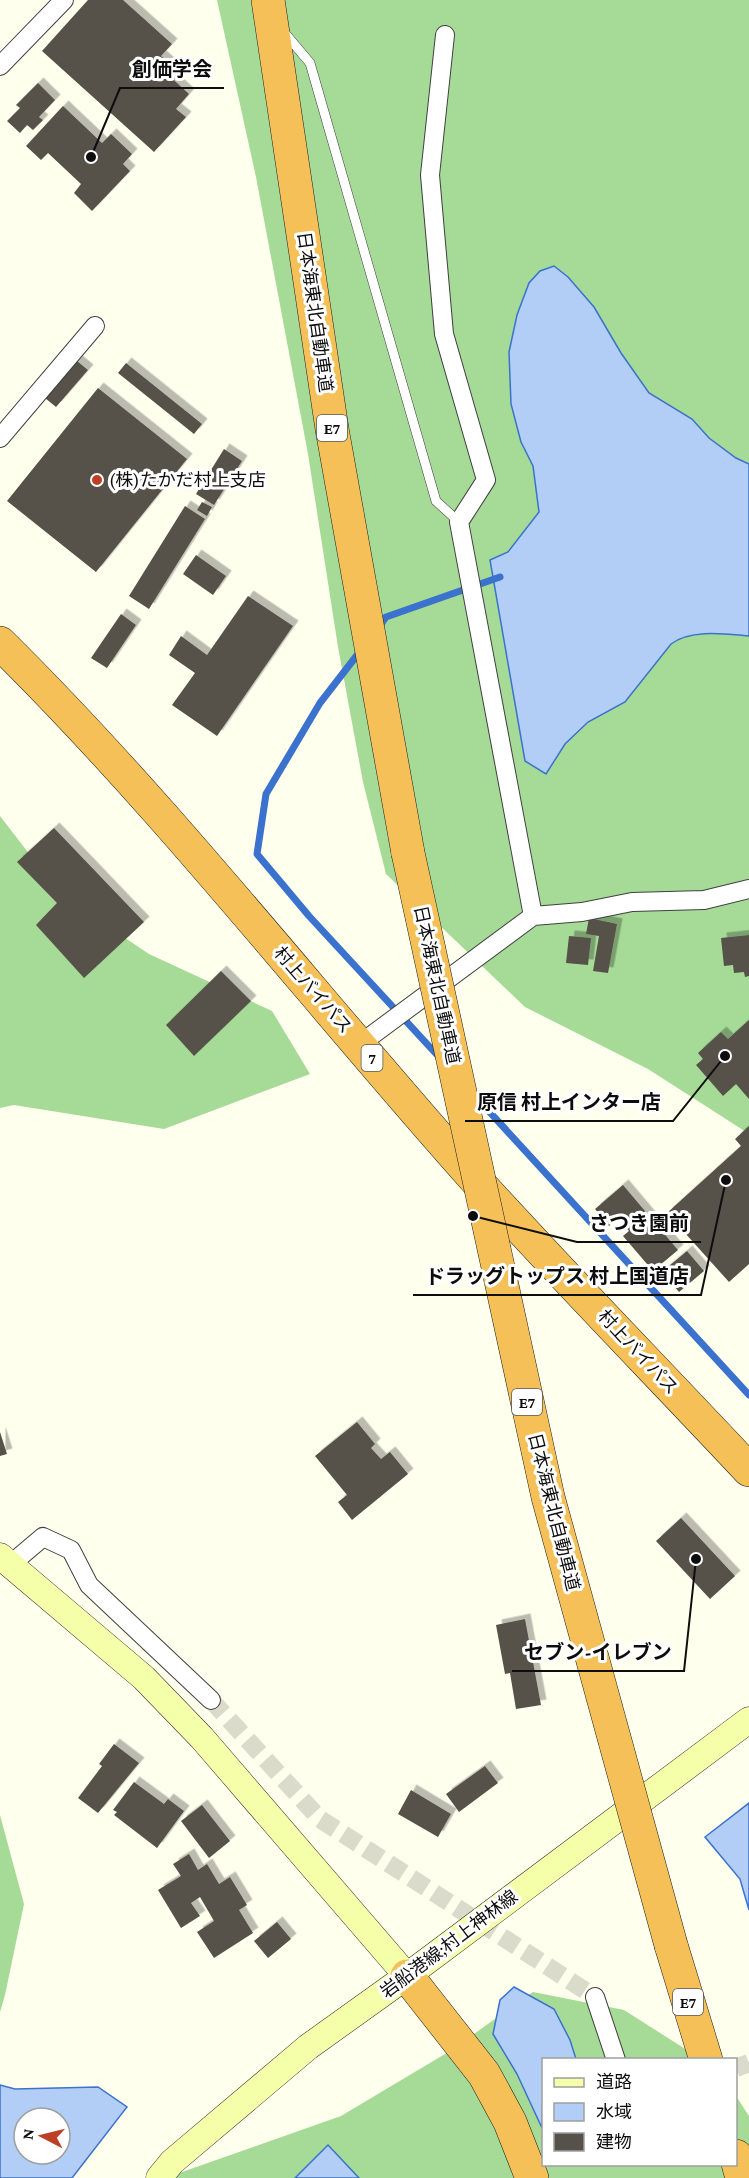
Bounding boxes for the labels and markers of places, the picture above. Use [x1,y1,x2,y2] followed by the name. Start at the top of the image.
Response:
[120,50,224,88] callout: 創価学会
[109,470,266,491] place label: (株)たかだ村上支店
[90,473,104,487] marker: (株)たかだ村上支店
[465,1083,673,1121] callout: 原信 村上インター店
[577,1204,701,1242] callout: さつき園前
[413,1257,701,1295] callout: ドラッグトップス 村上国道店
[512,1633,684,1671] callout: セブン-イレブン

